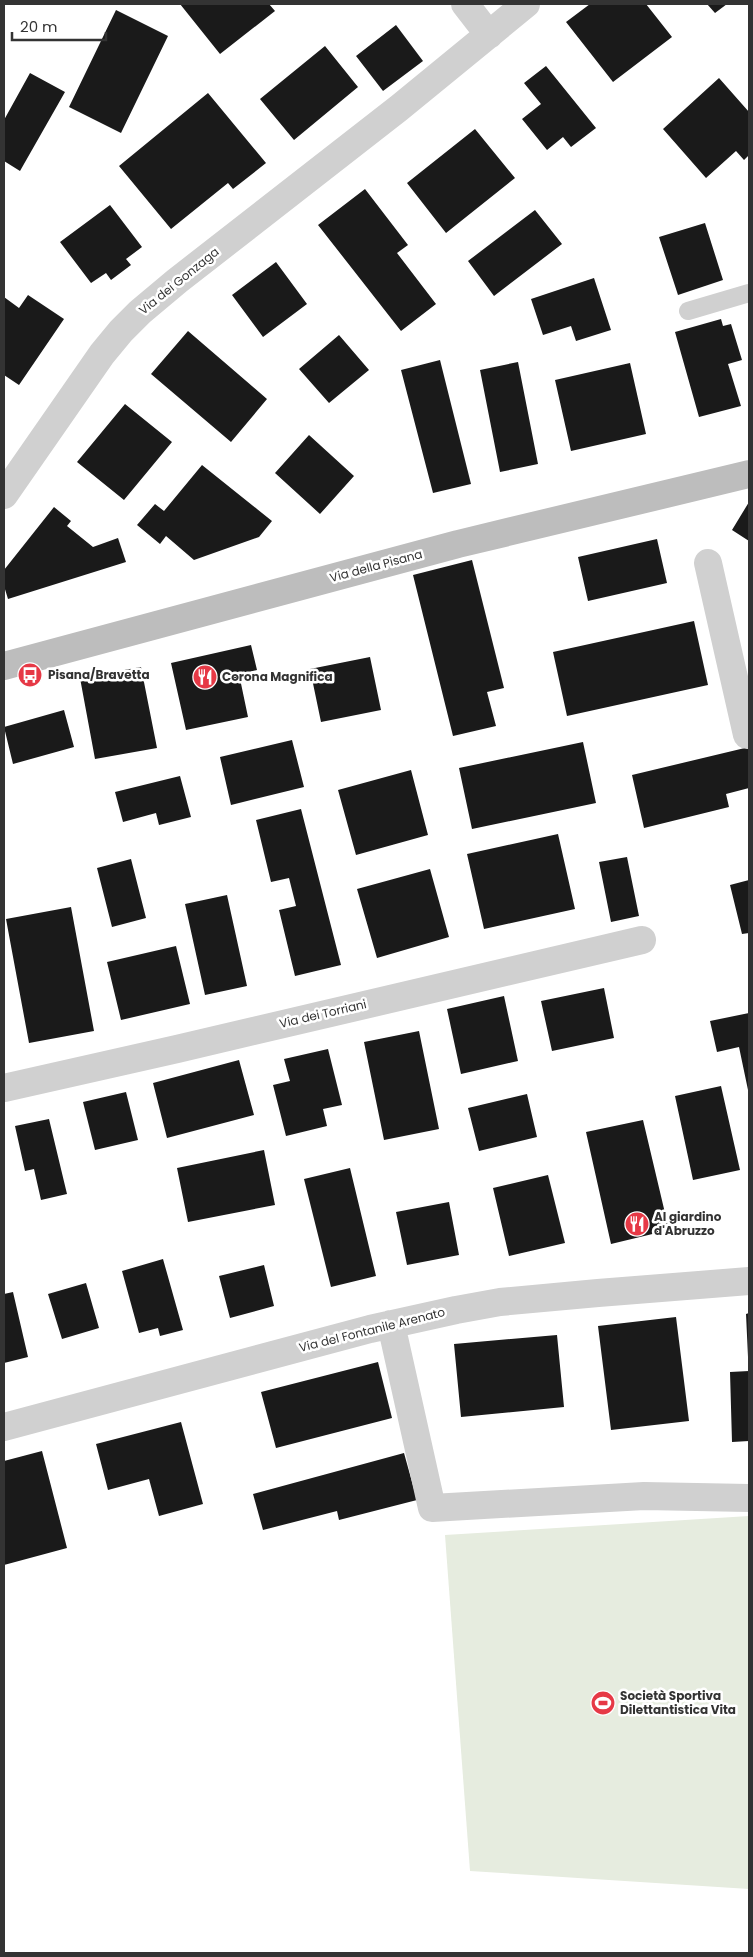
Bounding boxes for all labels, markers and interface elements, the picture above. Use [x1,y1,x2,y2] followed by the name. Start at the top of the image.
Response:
[12,10,106,42] scale bar
[20,16,58,37] text: 20 m
[135,243,222,318] street label: Via dei Gonzaga
[328,545,424,586] street label: Via della Pisana
[17,662,43,688] bus stop icon: Pisana/Bravetta
[192,664,218,690] restaurant icon: Corona Magnifica
[48,666,150,683] place label: Pisana/Bravetta
[222,668,333,685] place label: Corona Magnifica
[278,995,368,1032] street label: Via dei Torriani
[654,1208,722,1239] place label: Al giardino d'Abruzzo
[624,1211,650,1237] restaurant icon: Al giardino d'Abruzzo
[297,1303,447,1356] street label: Via del Fontanile Arenato
[620,1687,736,1718] place label: Società Sportiva Dilettantistica Vita
[590,1690,616,1716] sports icon: Società Sportiva Dilettantistica Vita

